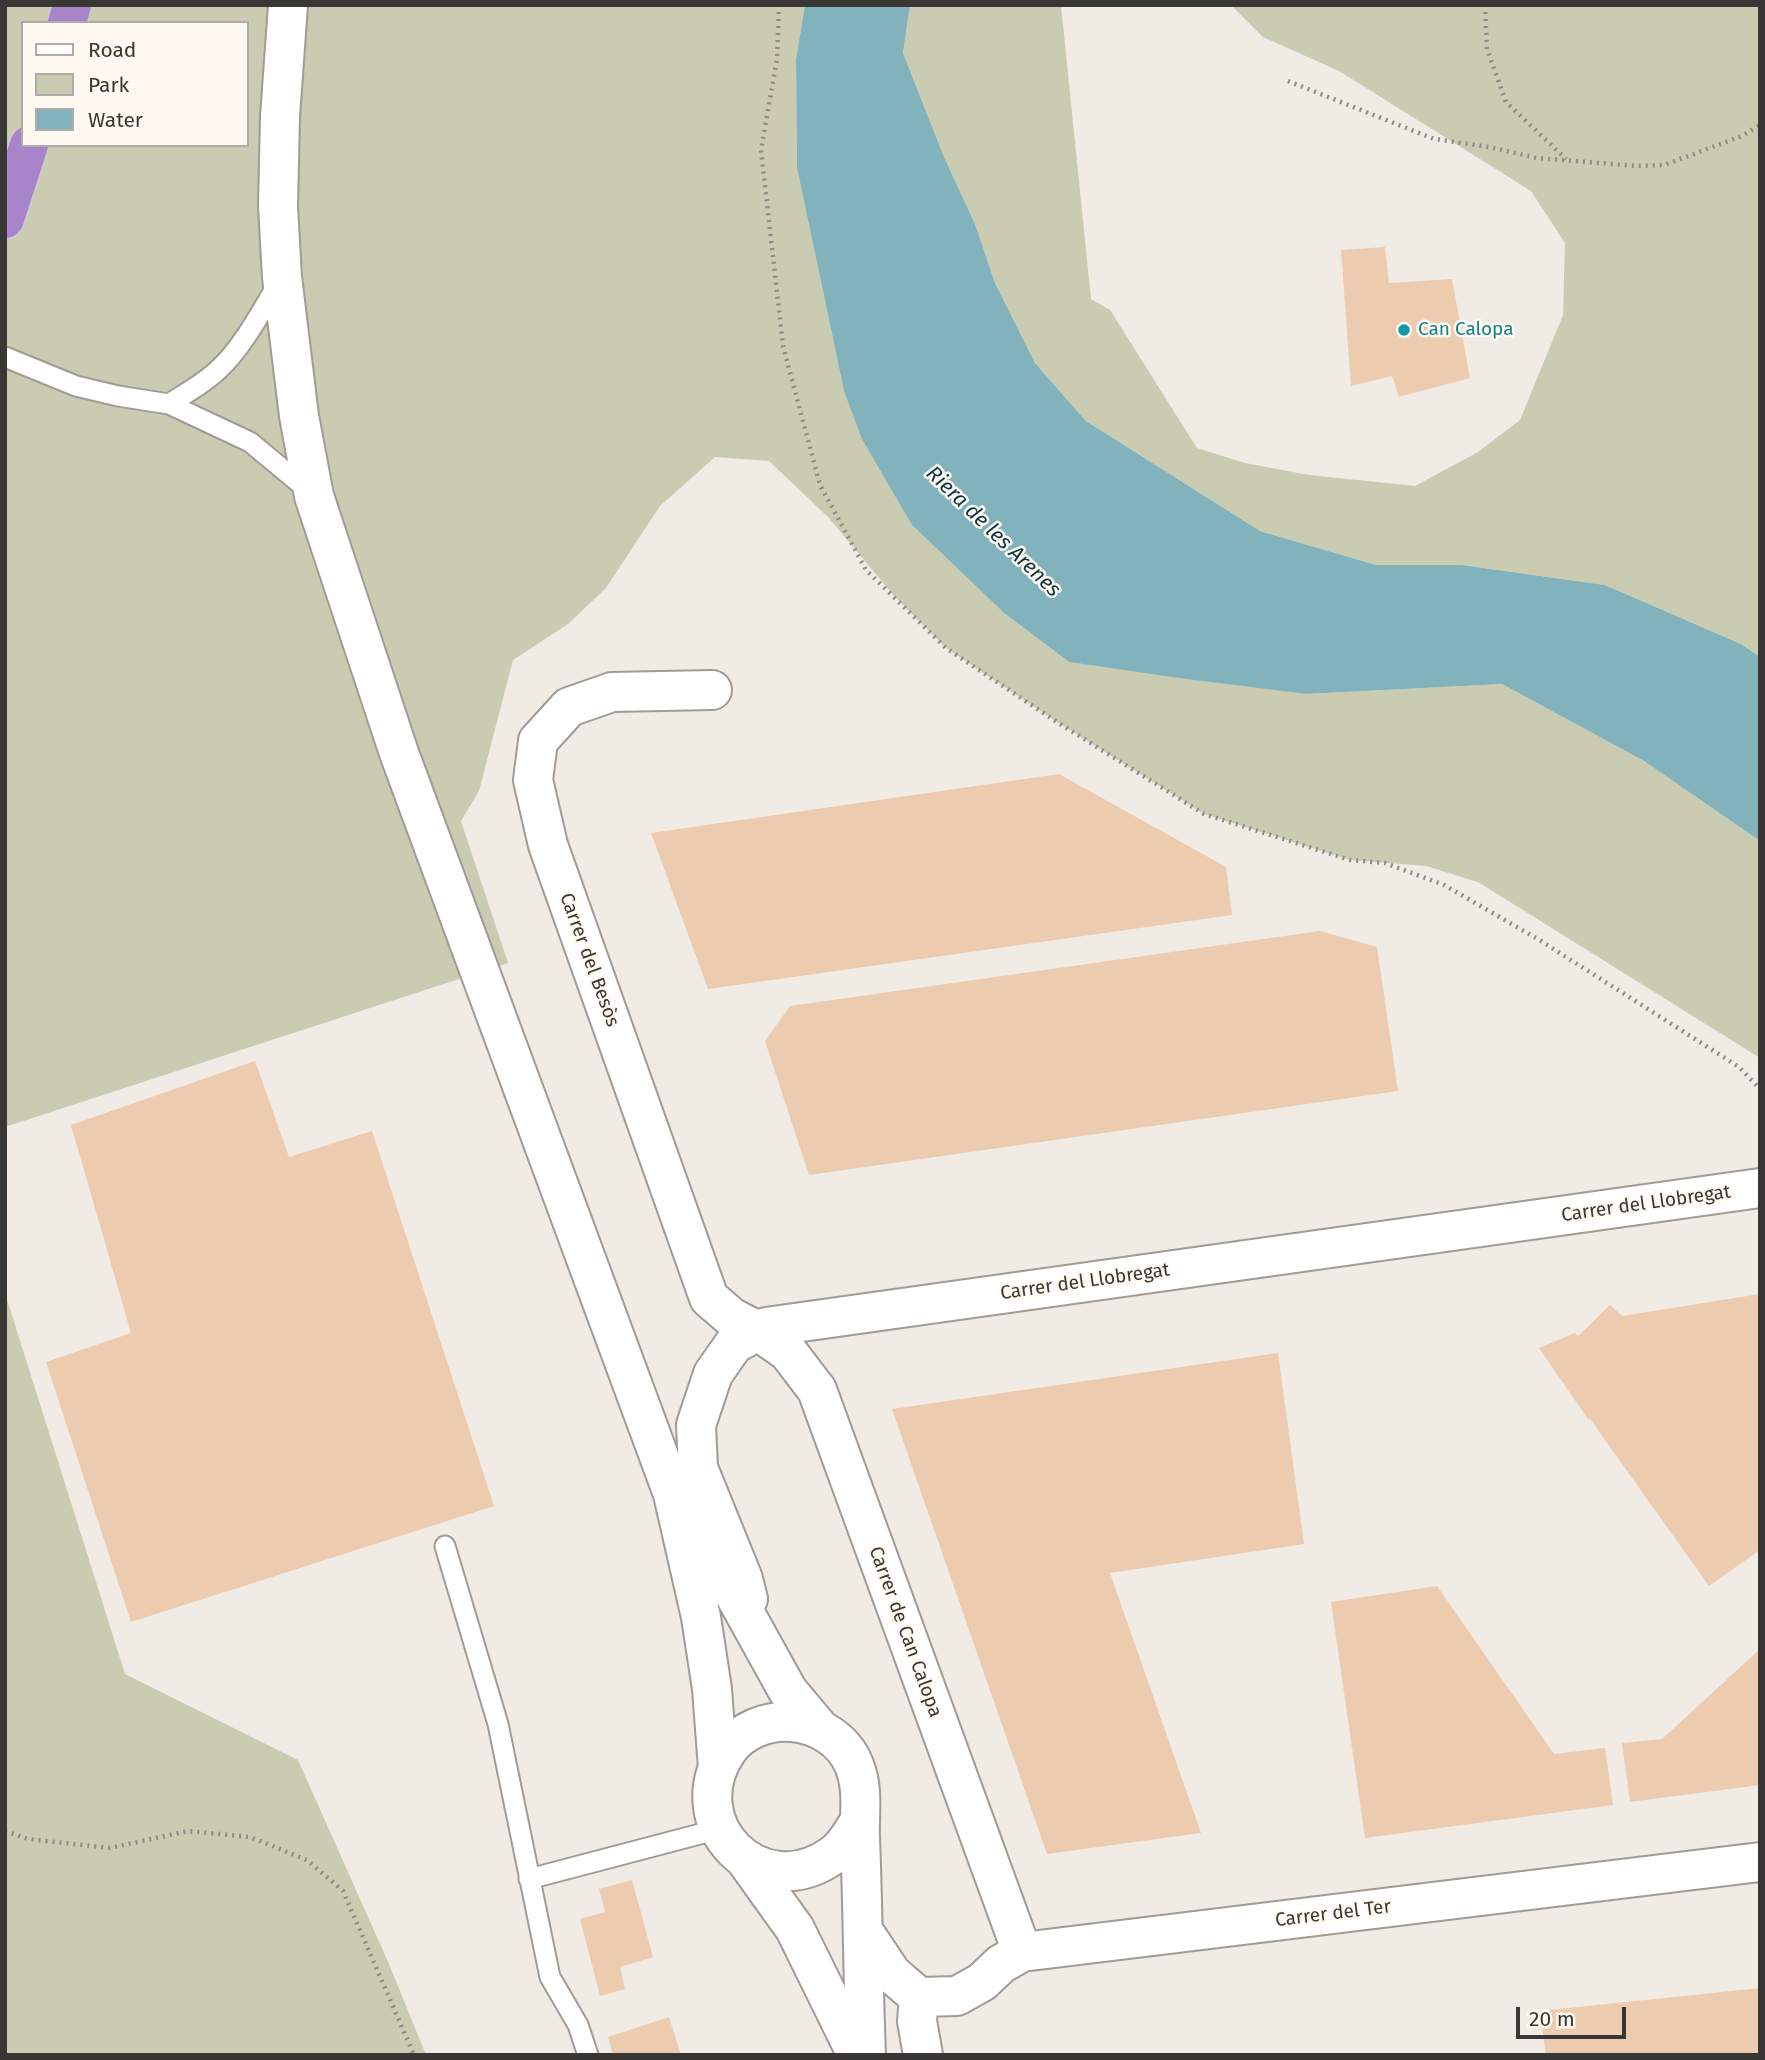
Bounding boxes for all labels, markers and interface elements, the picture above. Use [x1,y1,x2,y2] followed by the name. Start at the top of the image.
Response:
[21,21,248,147] legend
[88,37,136,63] text: Road
[88,72,129,98] text: Park
[88,107,143,133] text: Water
[1418,319,1514,341] place label: Can Calopa
[1396,322,1412,338] marker: Can Calopa
[920,461,1066,603] water label: Riera de les Arenes
[554,890,624,1030] street label: Carrer del Besòs
[1560,1181,1732,1227] street label: Carrer del Llobregat
[999,1259,1171,1305] street label: Carrer del Llobregat
[864,1544,946,1720] street label: Carrer de Can Calopa
[1274,1896,1392,1932] street label: Carrer del Ter
[1520,1994,1630,2038] scale bar
[1529,2006,1575,2032] text: 20 m

